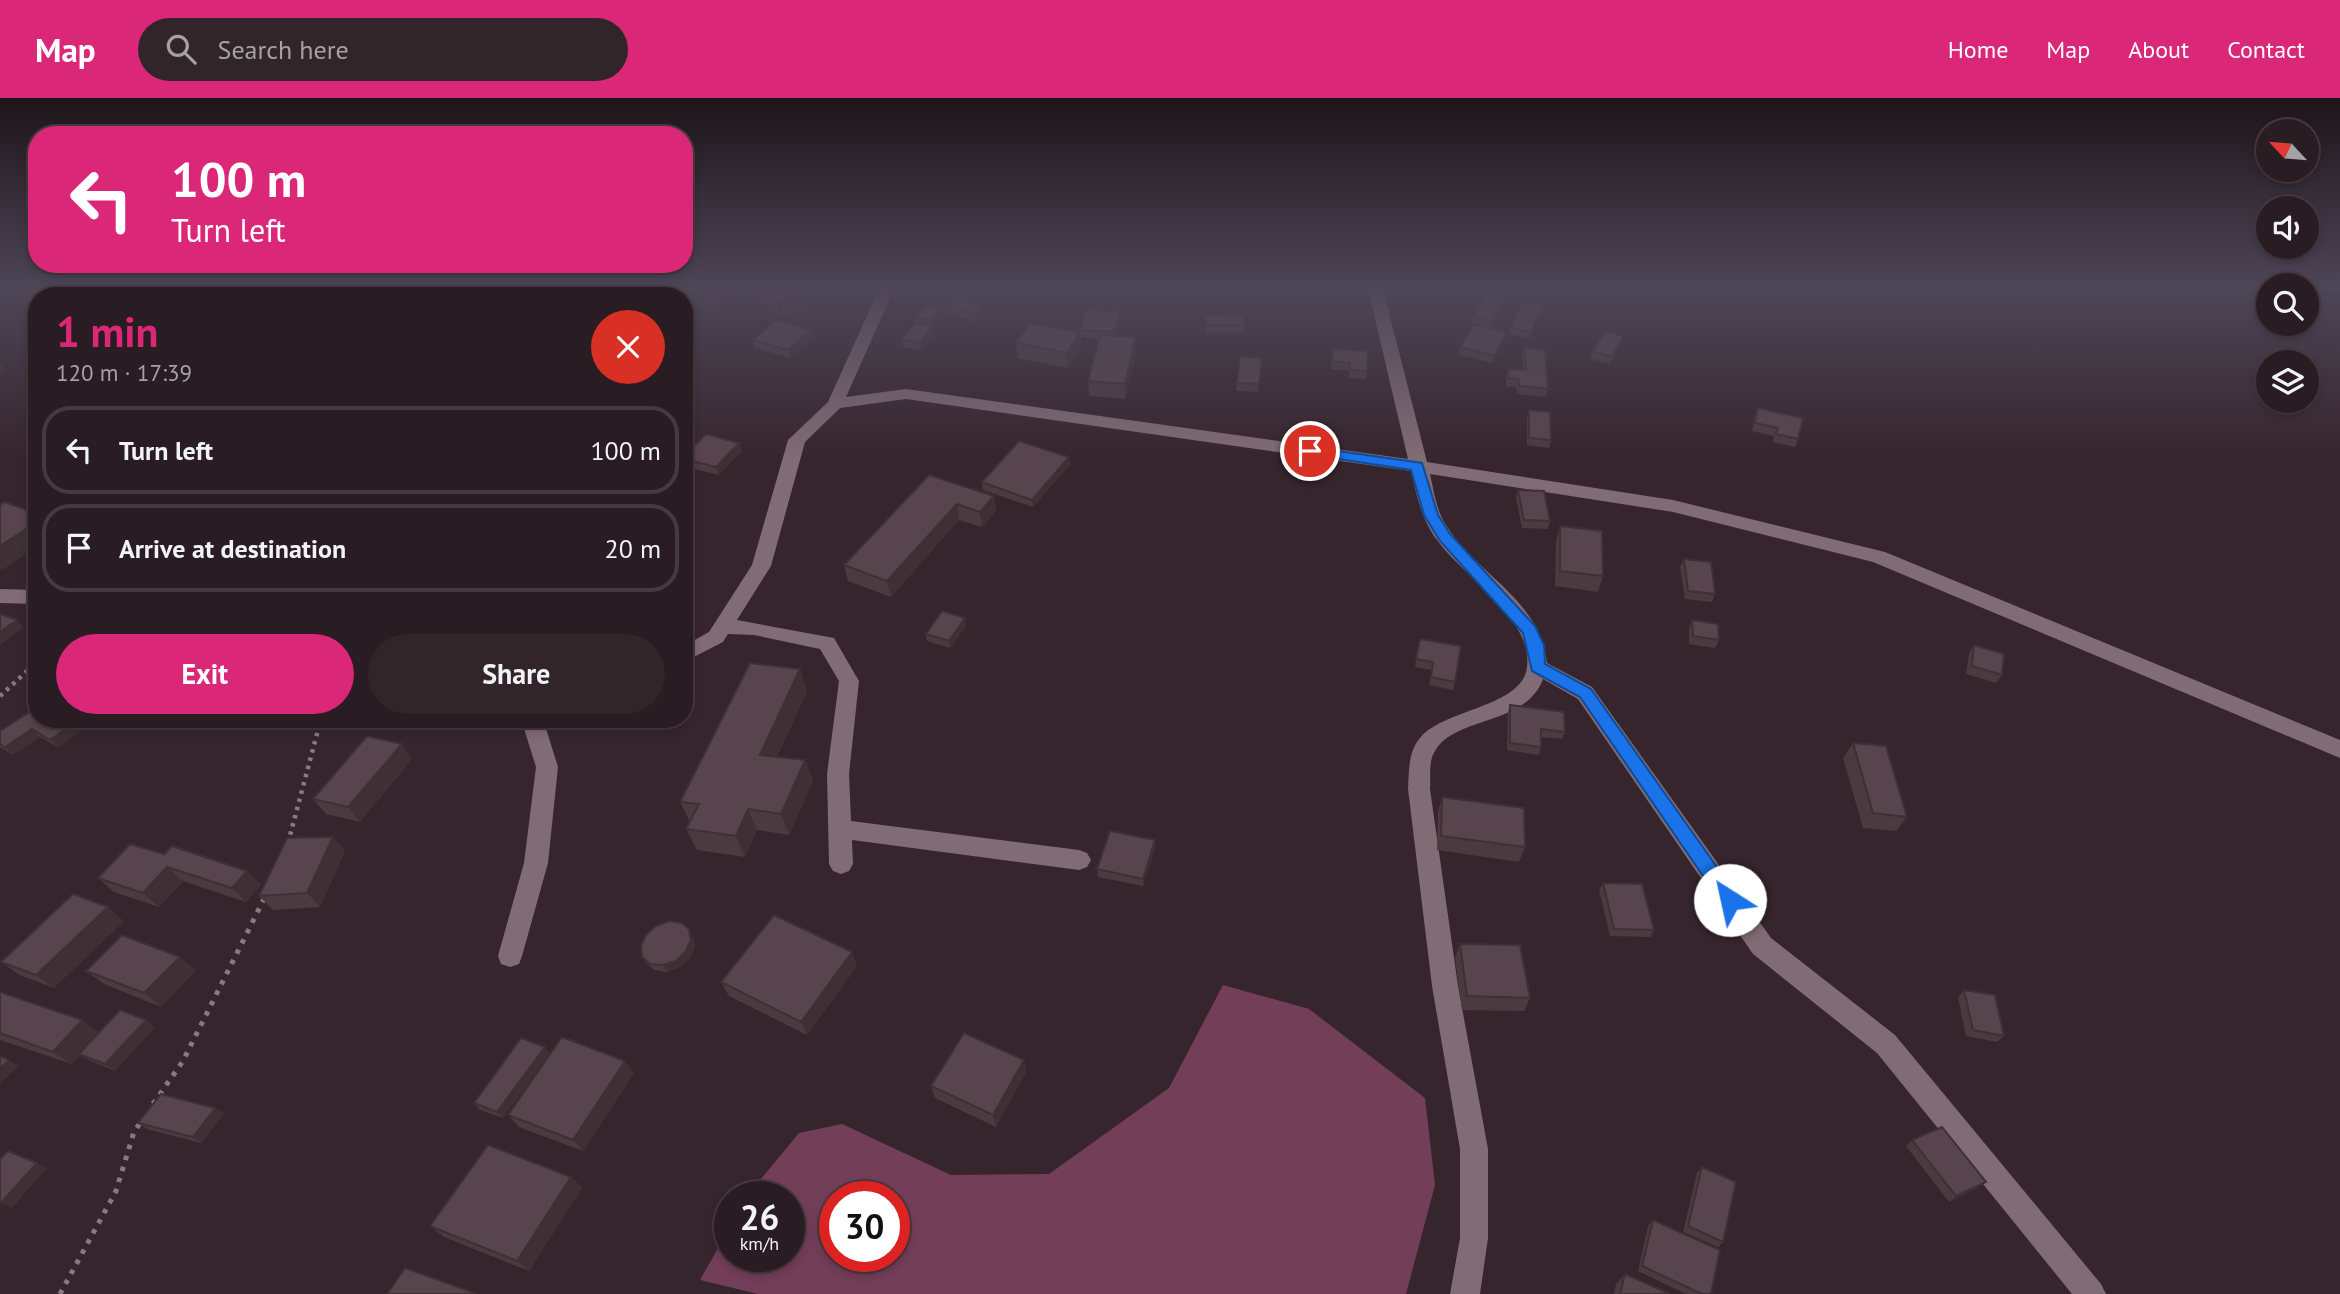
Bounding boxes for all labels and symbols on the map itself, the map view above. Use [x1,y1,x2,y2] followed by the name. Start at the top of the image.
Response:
[2256,119,2319,182] north arrow
[1280,421,1340,481] pin
[1693,863,1767,937] position arrow
[819,1181,910,1272] speed limit sign: 30

